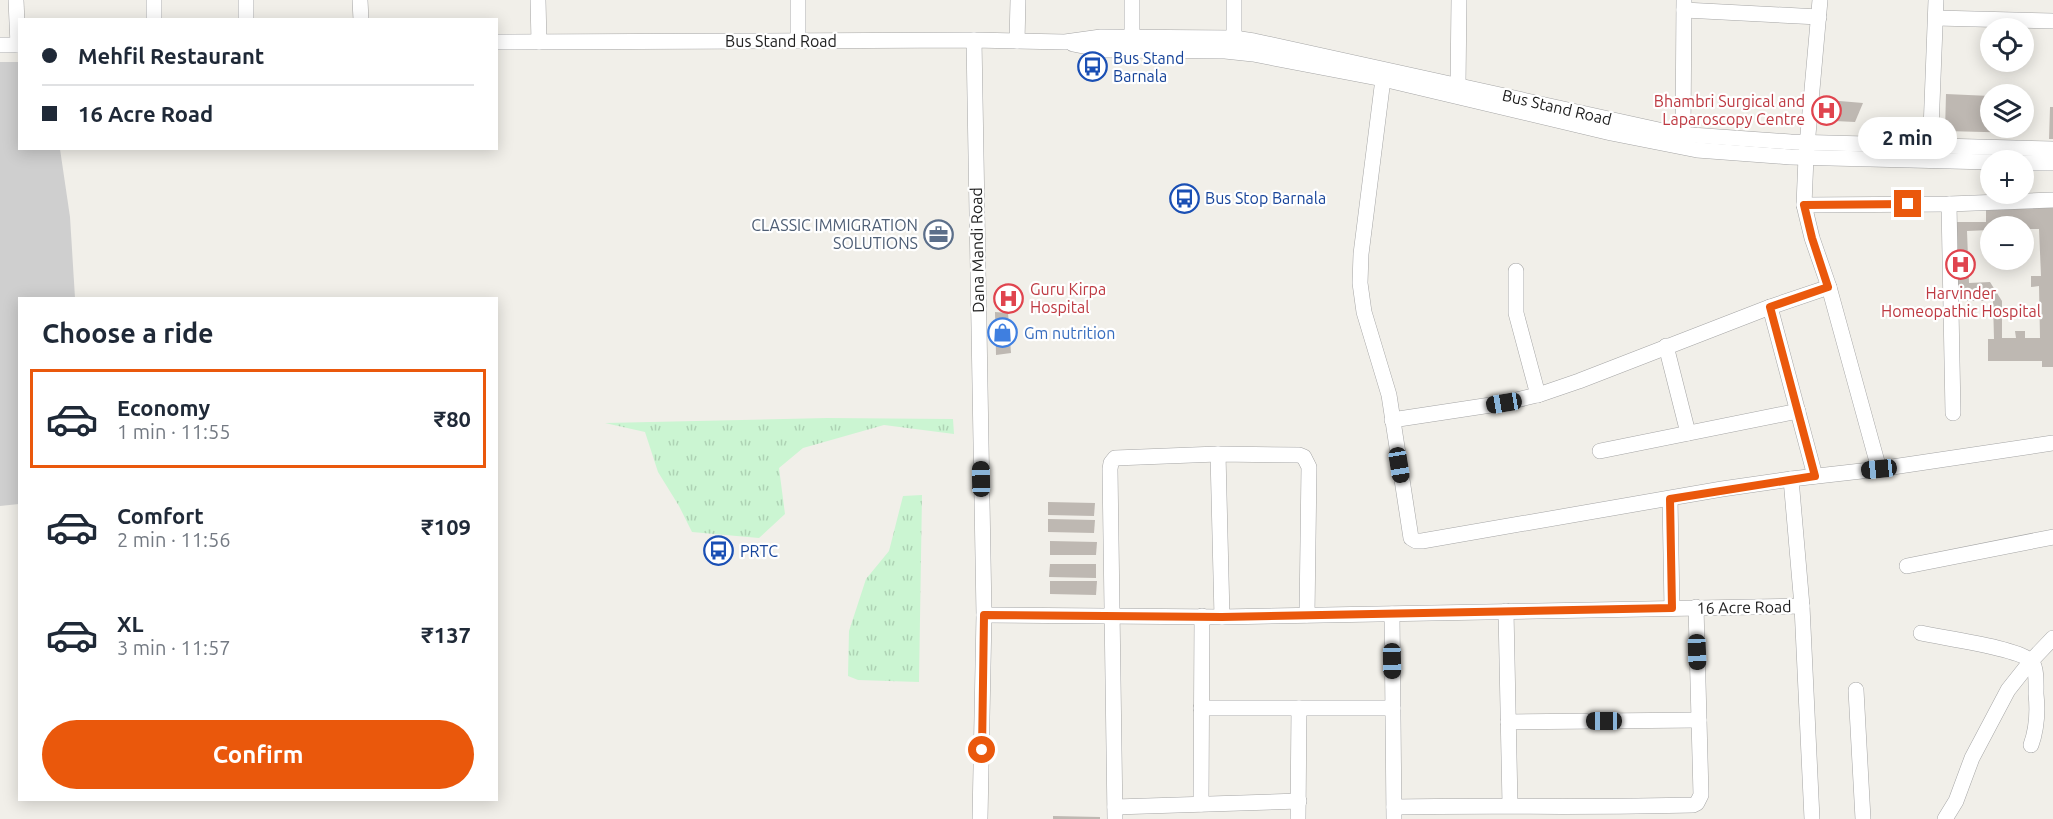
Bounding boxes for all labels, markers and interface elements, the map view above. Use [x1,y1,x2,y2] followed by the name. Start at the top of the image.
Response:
[1980,18,2034,270] map controls
[1980,18,2034,72] button: locate
[725,32,837,50] street label: Bus Stand Road
[78,43,264,68] text: Mehfil Restaurant
[1113,49,1184,85] place label: Bus Stand Barnala
[1076,51,1108,83] bus stop icon: Bus Stand Barnala
[1980,84,2034,138] button: layers
[1501,86,1613,128] street label: Bus Stand Road
[1654,92,1805,128] place label: Bhambri Surgical and Laparoscopy Centre
[1810,94,1842,126] hospital icon: Bhambri Surgical and Laparoscopy Centre
[78,101,213,126] text: 16 Acre Road
[1858,117,1958,159] callout: 2 min
[1882,126,1933,149] text: 2 min
[1980,150,2034,204] button: +
[1168,182,1200,214] bus stop icon: Bus Stop Barnala
[967,187,987,313] street label: Dana Mandi Road
[1205,189,1326,207] place label: Bus Stop Barnala
[1894,190,1921,217] route end
[751,216,918,252] place label: CLASSIC IMMIGRATION SOLUTIONS
[1980,216,2034,270] button: −
[923,218,955,250] office icon: CLASSIC IMMIGRATION SOLUTIONS
[1945,249,1977,281] hospital icon: Harvinder Homeopathic Hospital
[1030,280,1106,316] place label: Guru Kirpa Hospital
[993,282,1025,314] hospital icon: Guru Kirpa Hospital
[1881,284,2041,320] place label: Harvinder Homeopathic Hospital
[987,317,1019,349] shop icon: Gm nutrition
[42,318,214,348] text: Choose a ride
[1024,324,1115,342] place label: Gm nutrition
[1485,391,1523,415] car
[45,392,99,446] icon: car
[117,395,210,420] text: Economy
[434,406,471,431] text: ₹80
[117,420,231,443] text: 1 min · 11:55
[1387,446,1411,484] car
[1860,458,1898,480] car
[972,461,990,497] car
[45,500,99,554] icon: car
[117,503,204,528] text: Comfort
[421,514,471,539] text: ₹109
[117,528,231,551] text: 2 min · 11:56
[703,535,735,567] bus stop icon: PRTC
[740,542,778,560] place label: PRTC
[1696,597,1792,617] street label: 16 Acre Road
[45,608,99,662] icon: car
[117,611,144,636] text: XL
[421,622,471,647] text: ₹137
[1687,634,1707,670] car
[117,636,231,659] text: 3 min · 11:57
[1383,643,1401,679] car
[1586,712,1622,730] car
[42,720,474,789] button: Confirm
[968,736,995,763] route start

